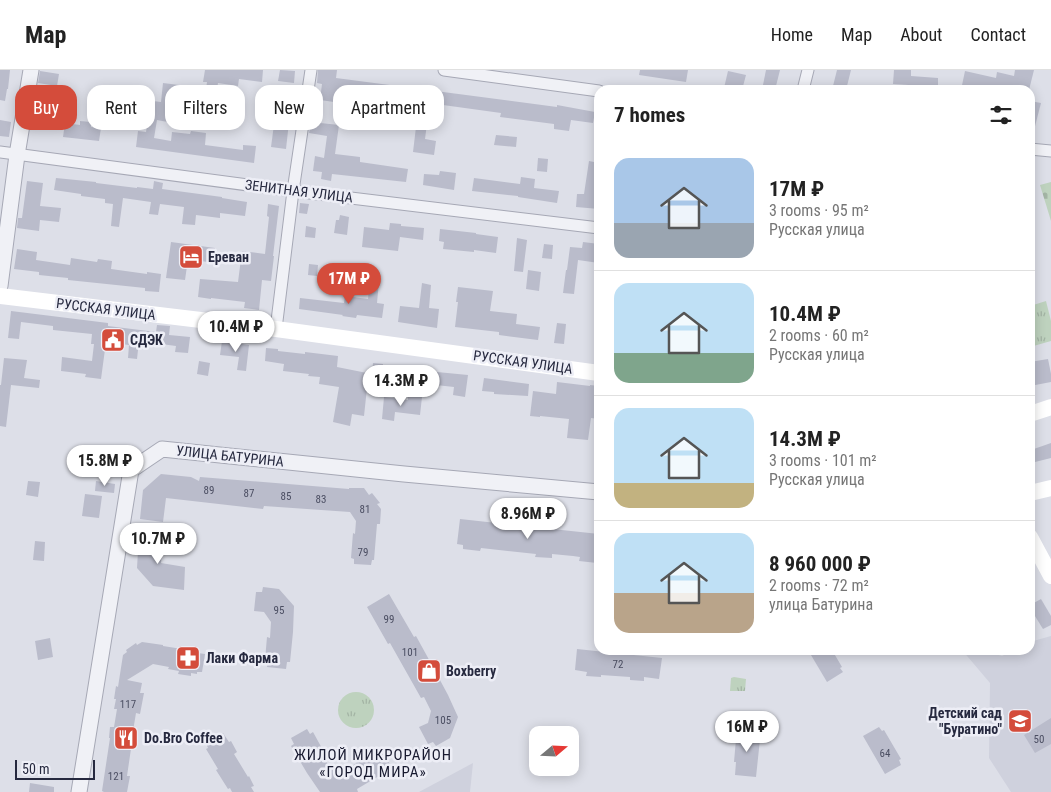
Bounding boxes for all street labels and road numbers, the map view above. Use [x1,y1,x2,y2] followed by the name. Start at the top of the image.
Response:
[244,176,354,206] street label: ЗЕНИТНАЯ УЛИЦА
[55,295,157,323] street label: РУССКАЯ УЛИЦА
[472,347,574,377] street label: РУССКАЯ УЛИЦА
[175,442,285,470] street label: УЛИЦА БАТУРИНА

